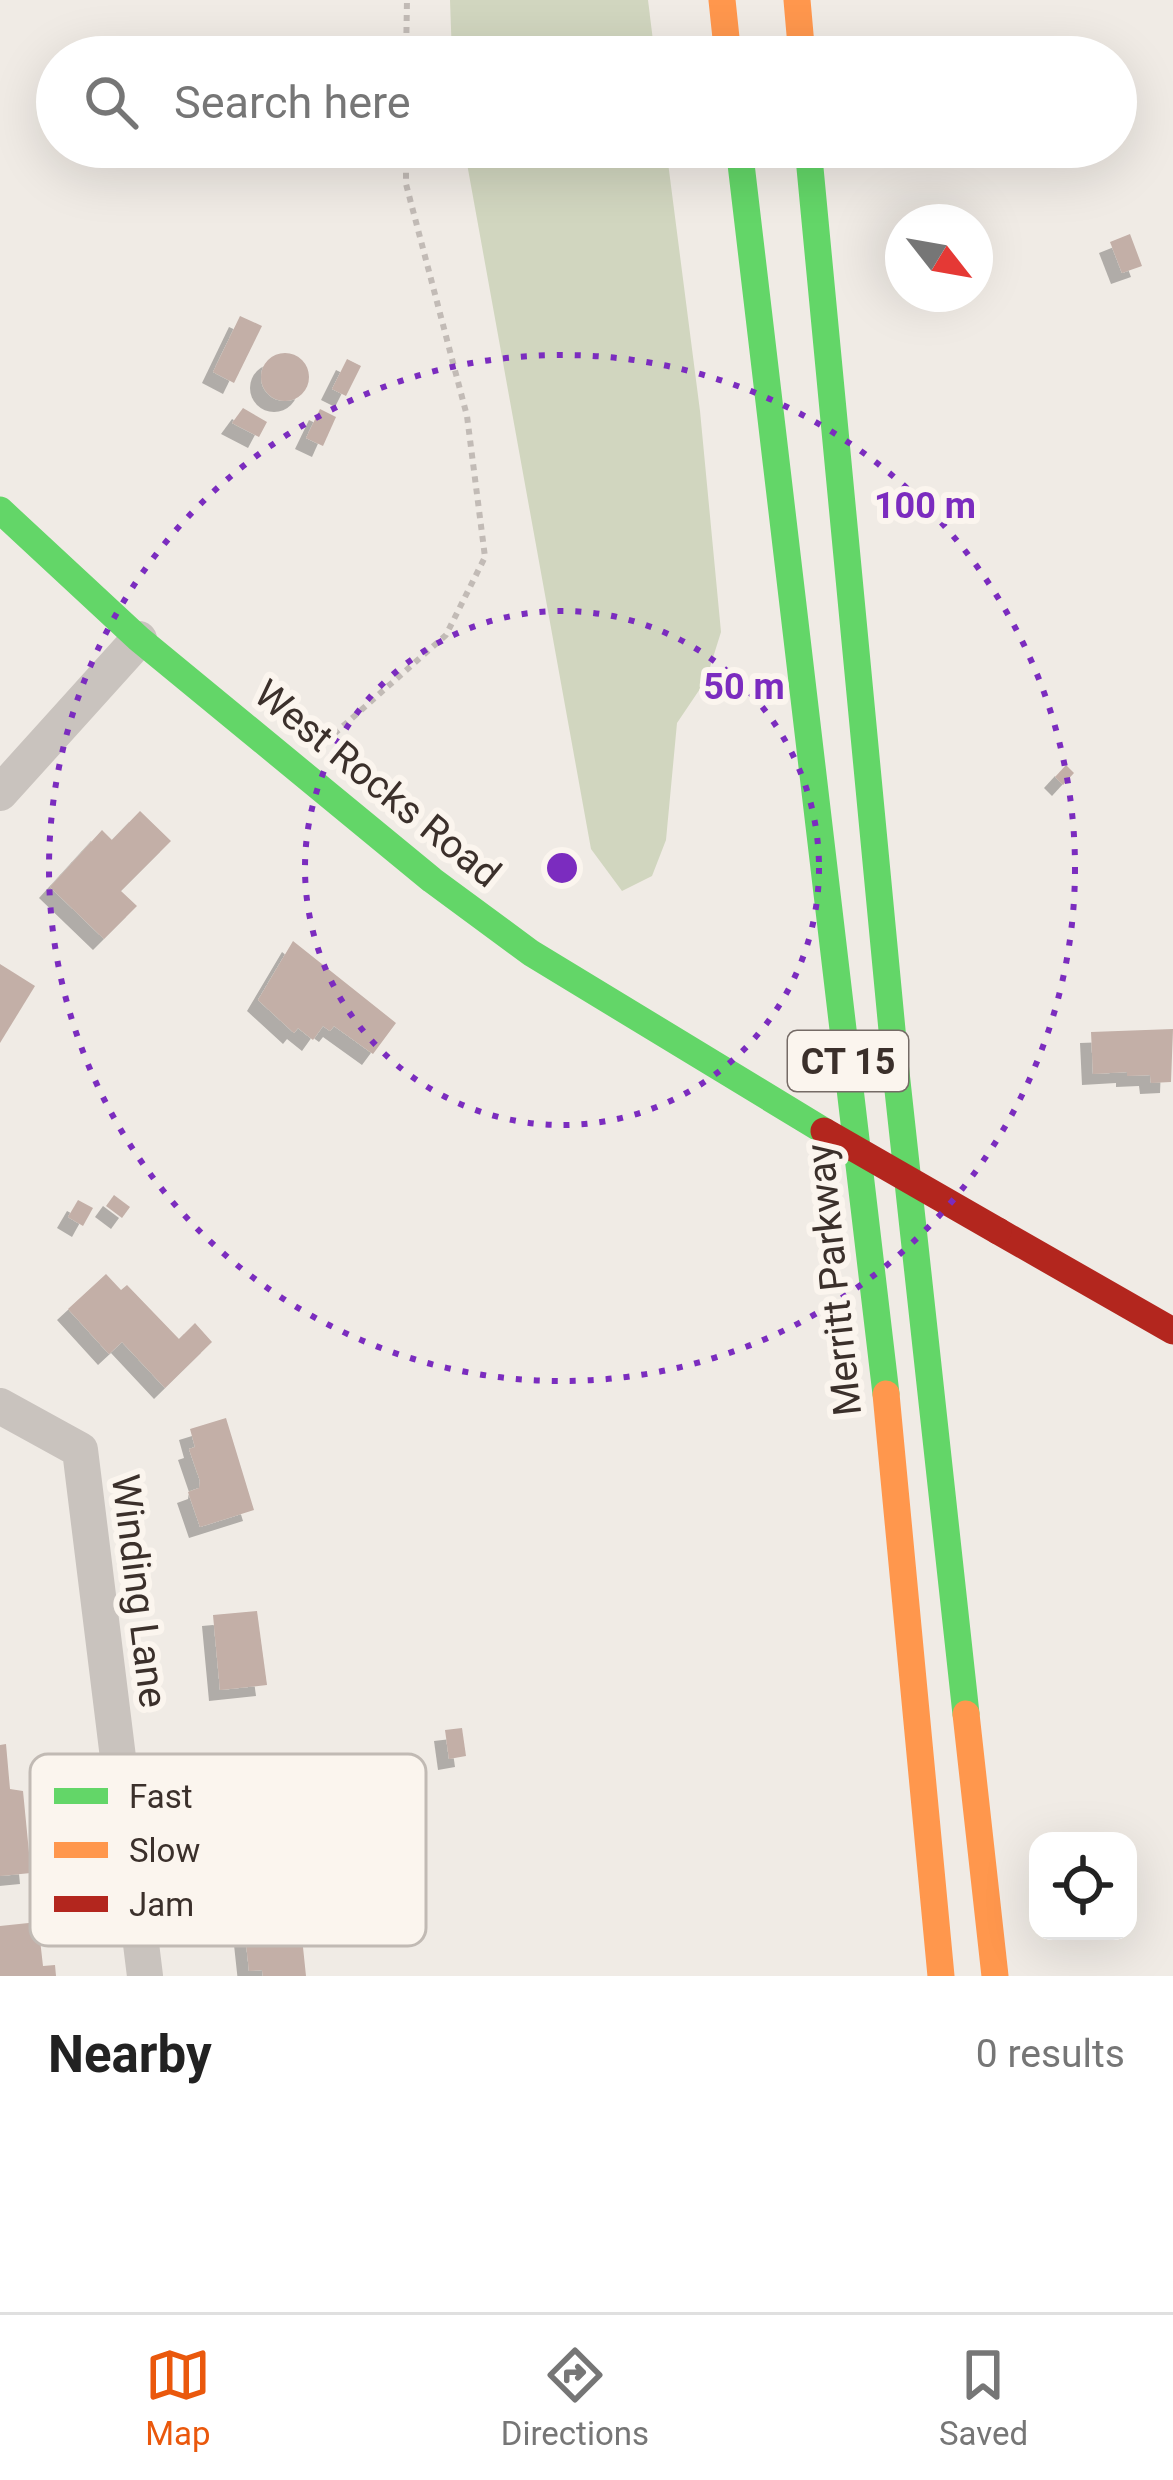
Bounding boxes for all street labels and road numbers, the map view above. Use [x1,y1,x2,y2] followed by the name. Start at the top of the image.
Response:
[245,671,510,897] street label: West Rocks Road
[788,1031,908,1091] road number: CT 15
[797,1142,871,1418] street label: Merritt Parkway
[102,1472,176,1710] street label: Winding Lane

